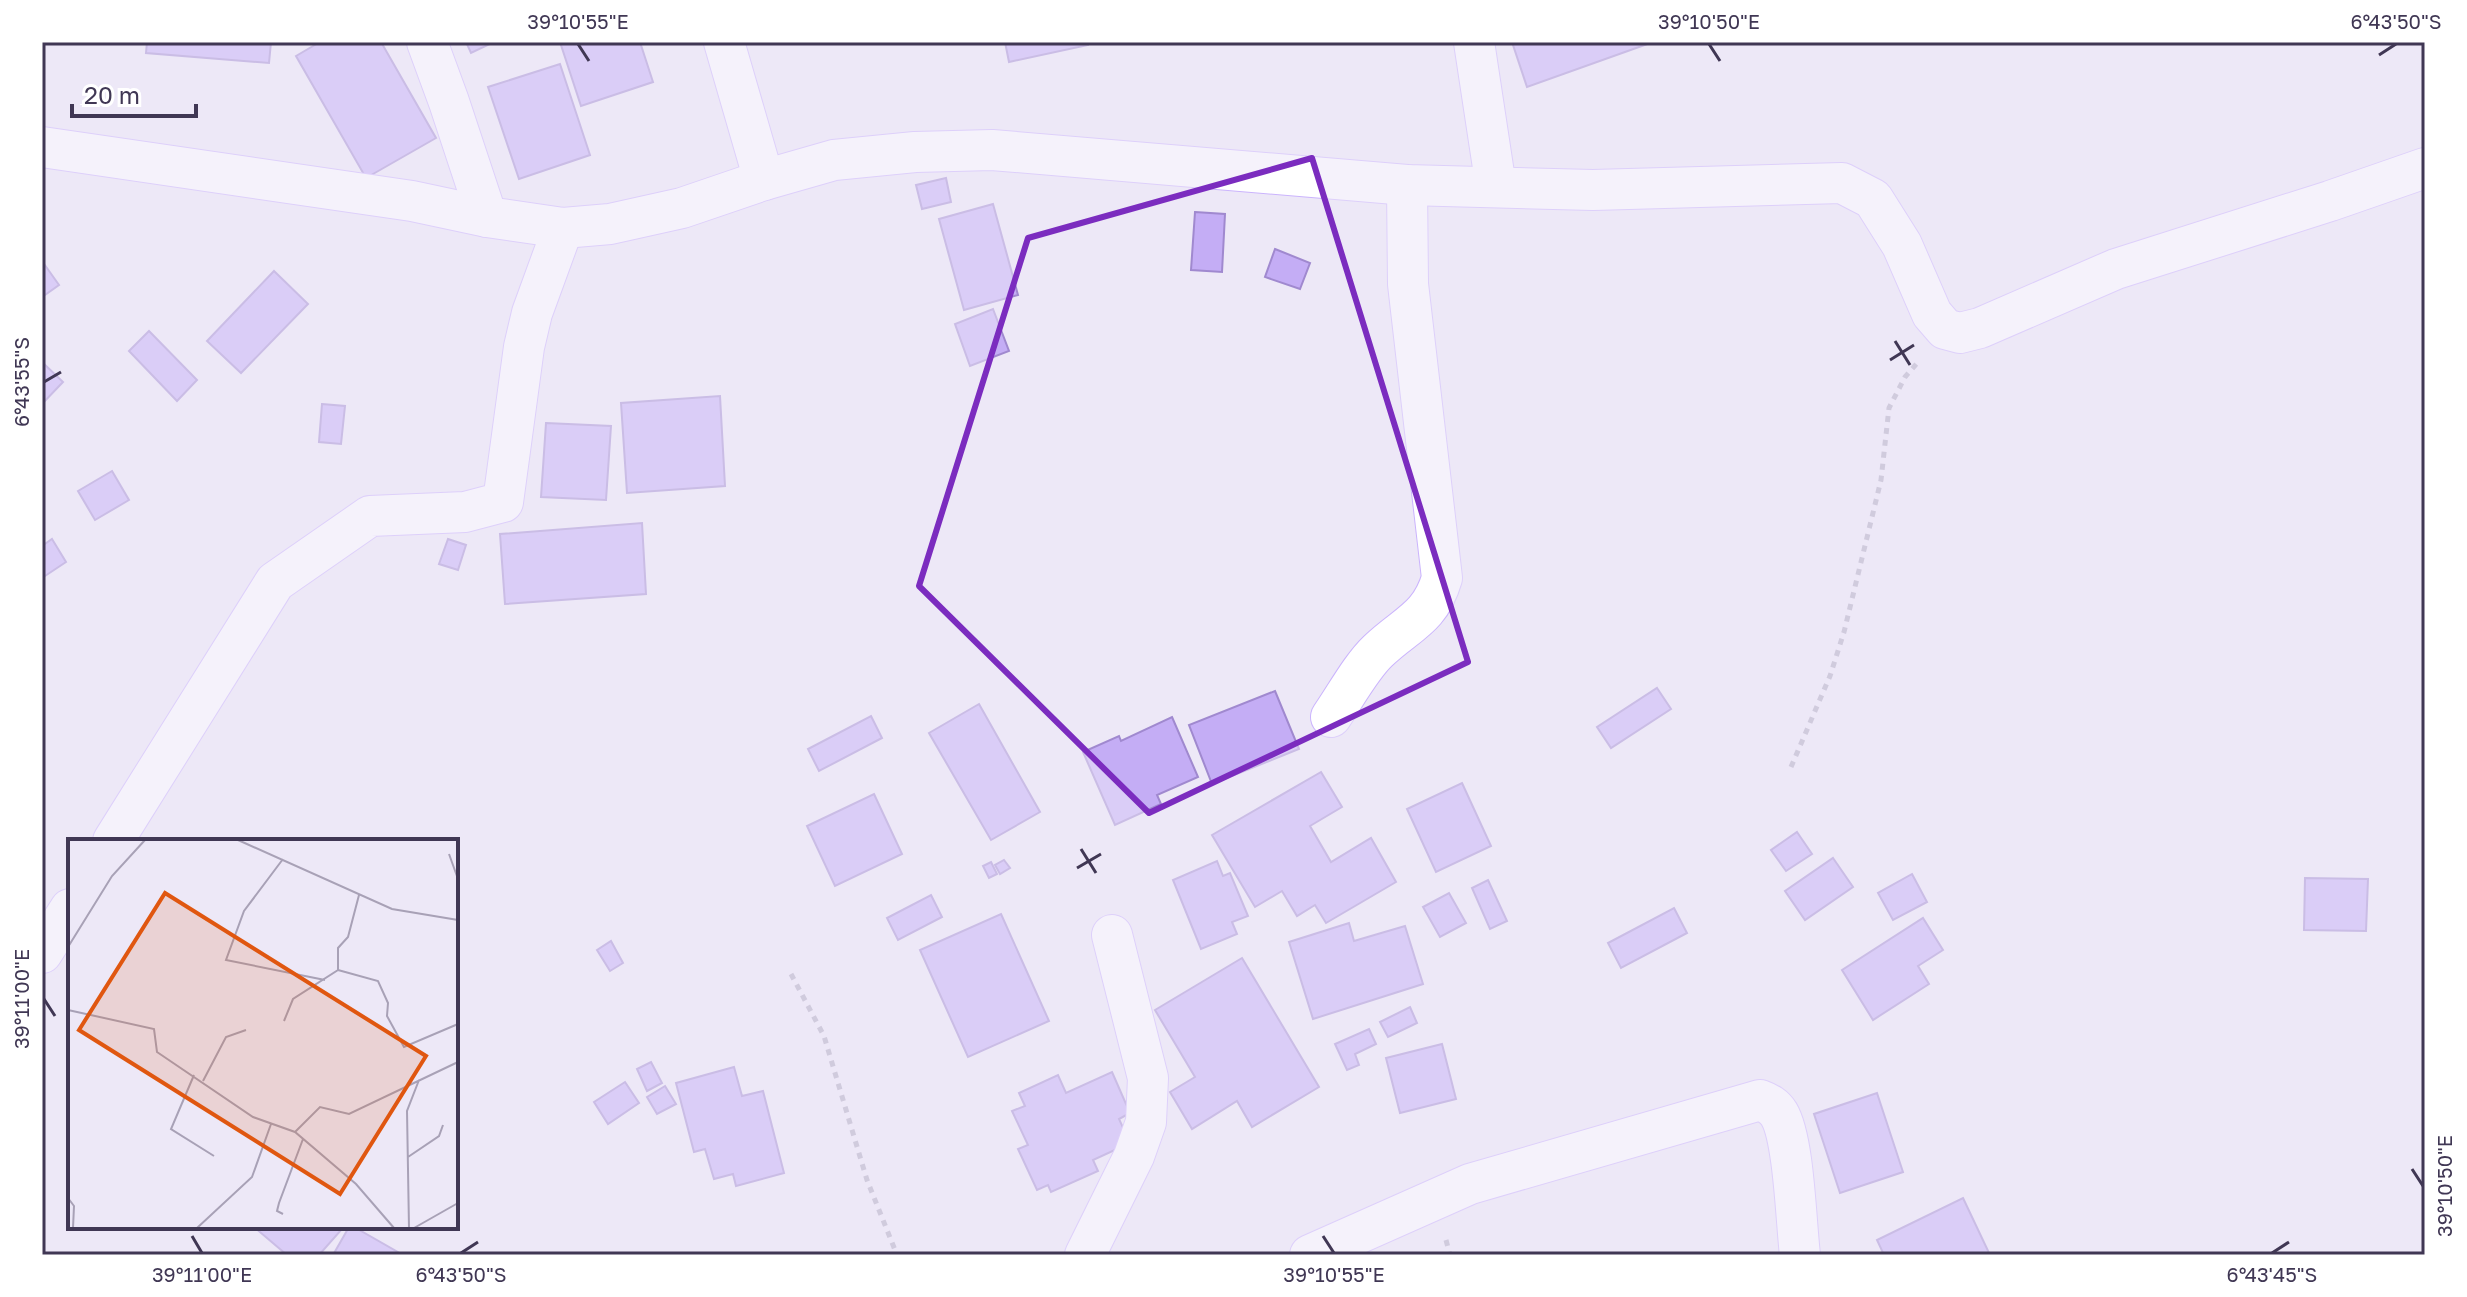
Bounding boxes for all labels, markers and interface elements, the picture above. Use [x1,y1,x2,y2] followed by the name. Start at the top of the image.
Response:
[527,9,629,33] text: 39°10'55"E
[1658,9,1760,33] text: 39°10'50"E
[2351,9,2442,33] text: 6°43'50"S
[72,68,196,118] scale bar
[84,80,140,109] text: 20 m
[9,337,33,427] text: 6°43'55"S
[68,839,458,1229] inset map
[9,949,33,1049] text: 39°11'00"E
[2432,1135,2456,1237] text: 39°10'50"E
[152,1262,252,1286] text: 39°11'00"E
[416,1262,507,1286] text: 6°43'50"S
[1283,1262,1385,1286] text: 39°10'55"E
[2227,1262,2317,1286] text: 6°43'45"S

